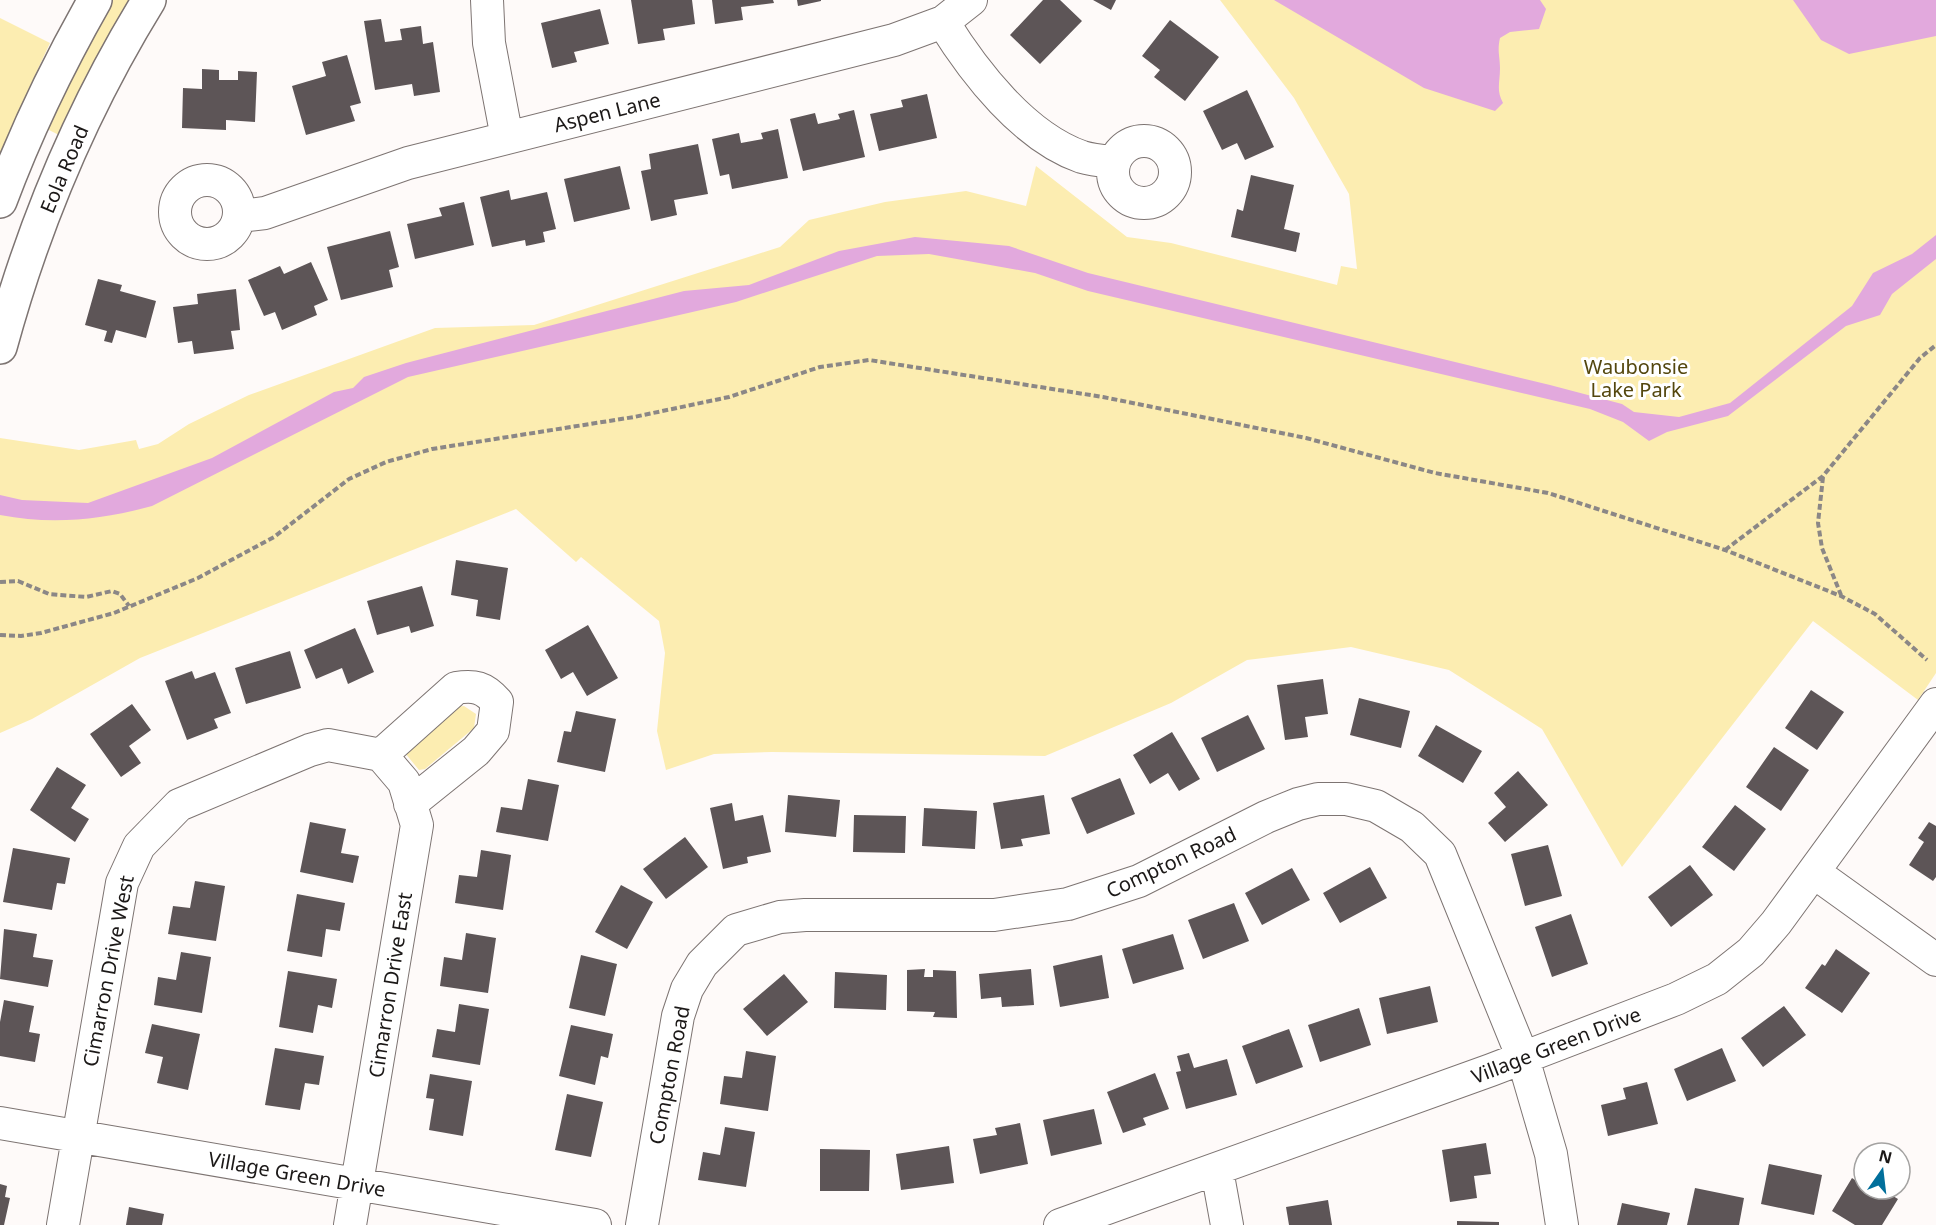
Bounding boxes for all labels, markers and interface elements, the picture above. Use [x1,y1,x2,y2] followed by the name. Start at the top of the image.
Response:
[551,86,663,138] street label: Aspen Lane
[33,121,95,217] street label: Eola Road
[1584,353,1688,403] park label: Waubonsie Lake Park
[1102,820,1240,904] street label: Compton Road
[76,873,140,1069] street label: Cimarron Drive West
[362,890,418,1080] street label: Cimarron Drive East
[1467,1000,1645,1090] street label: Village Green Drive
[642,1003,696,1147] street label: Compton Road
[1852,1141,1912,1201] north arrow
[1877,1144,1895,1169] text: N
[206,1145,388,1203] street label: Village Green Drive

